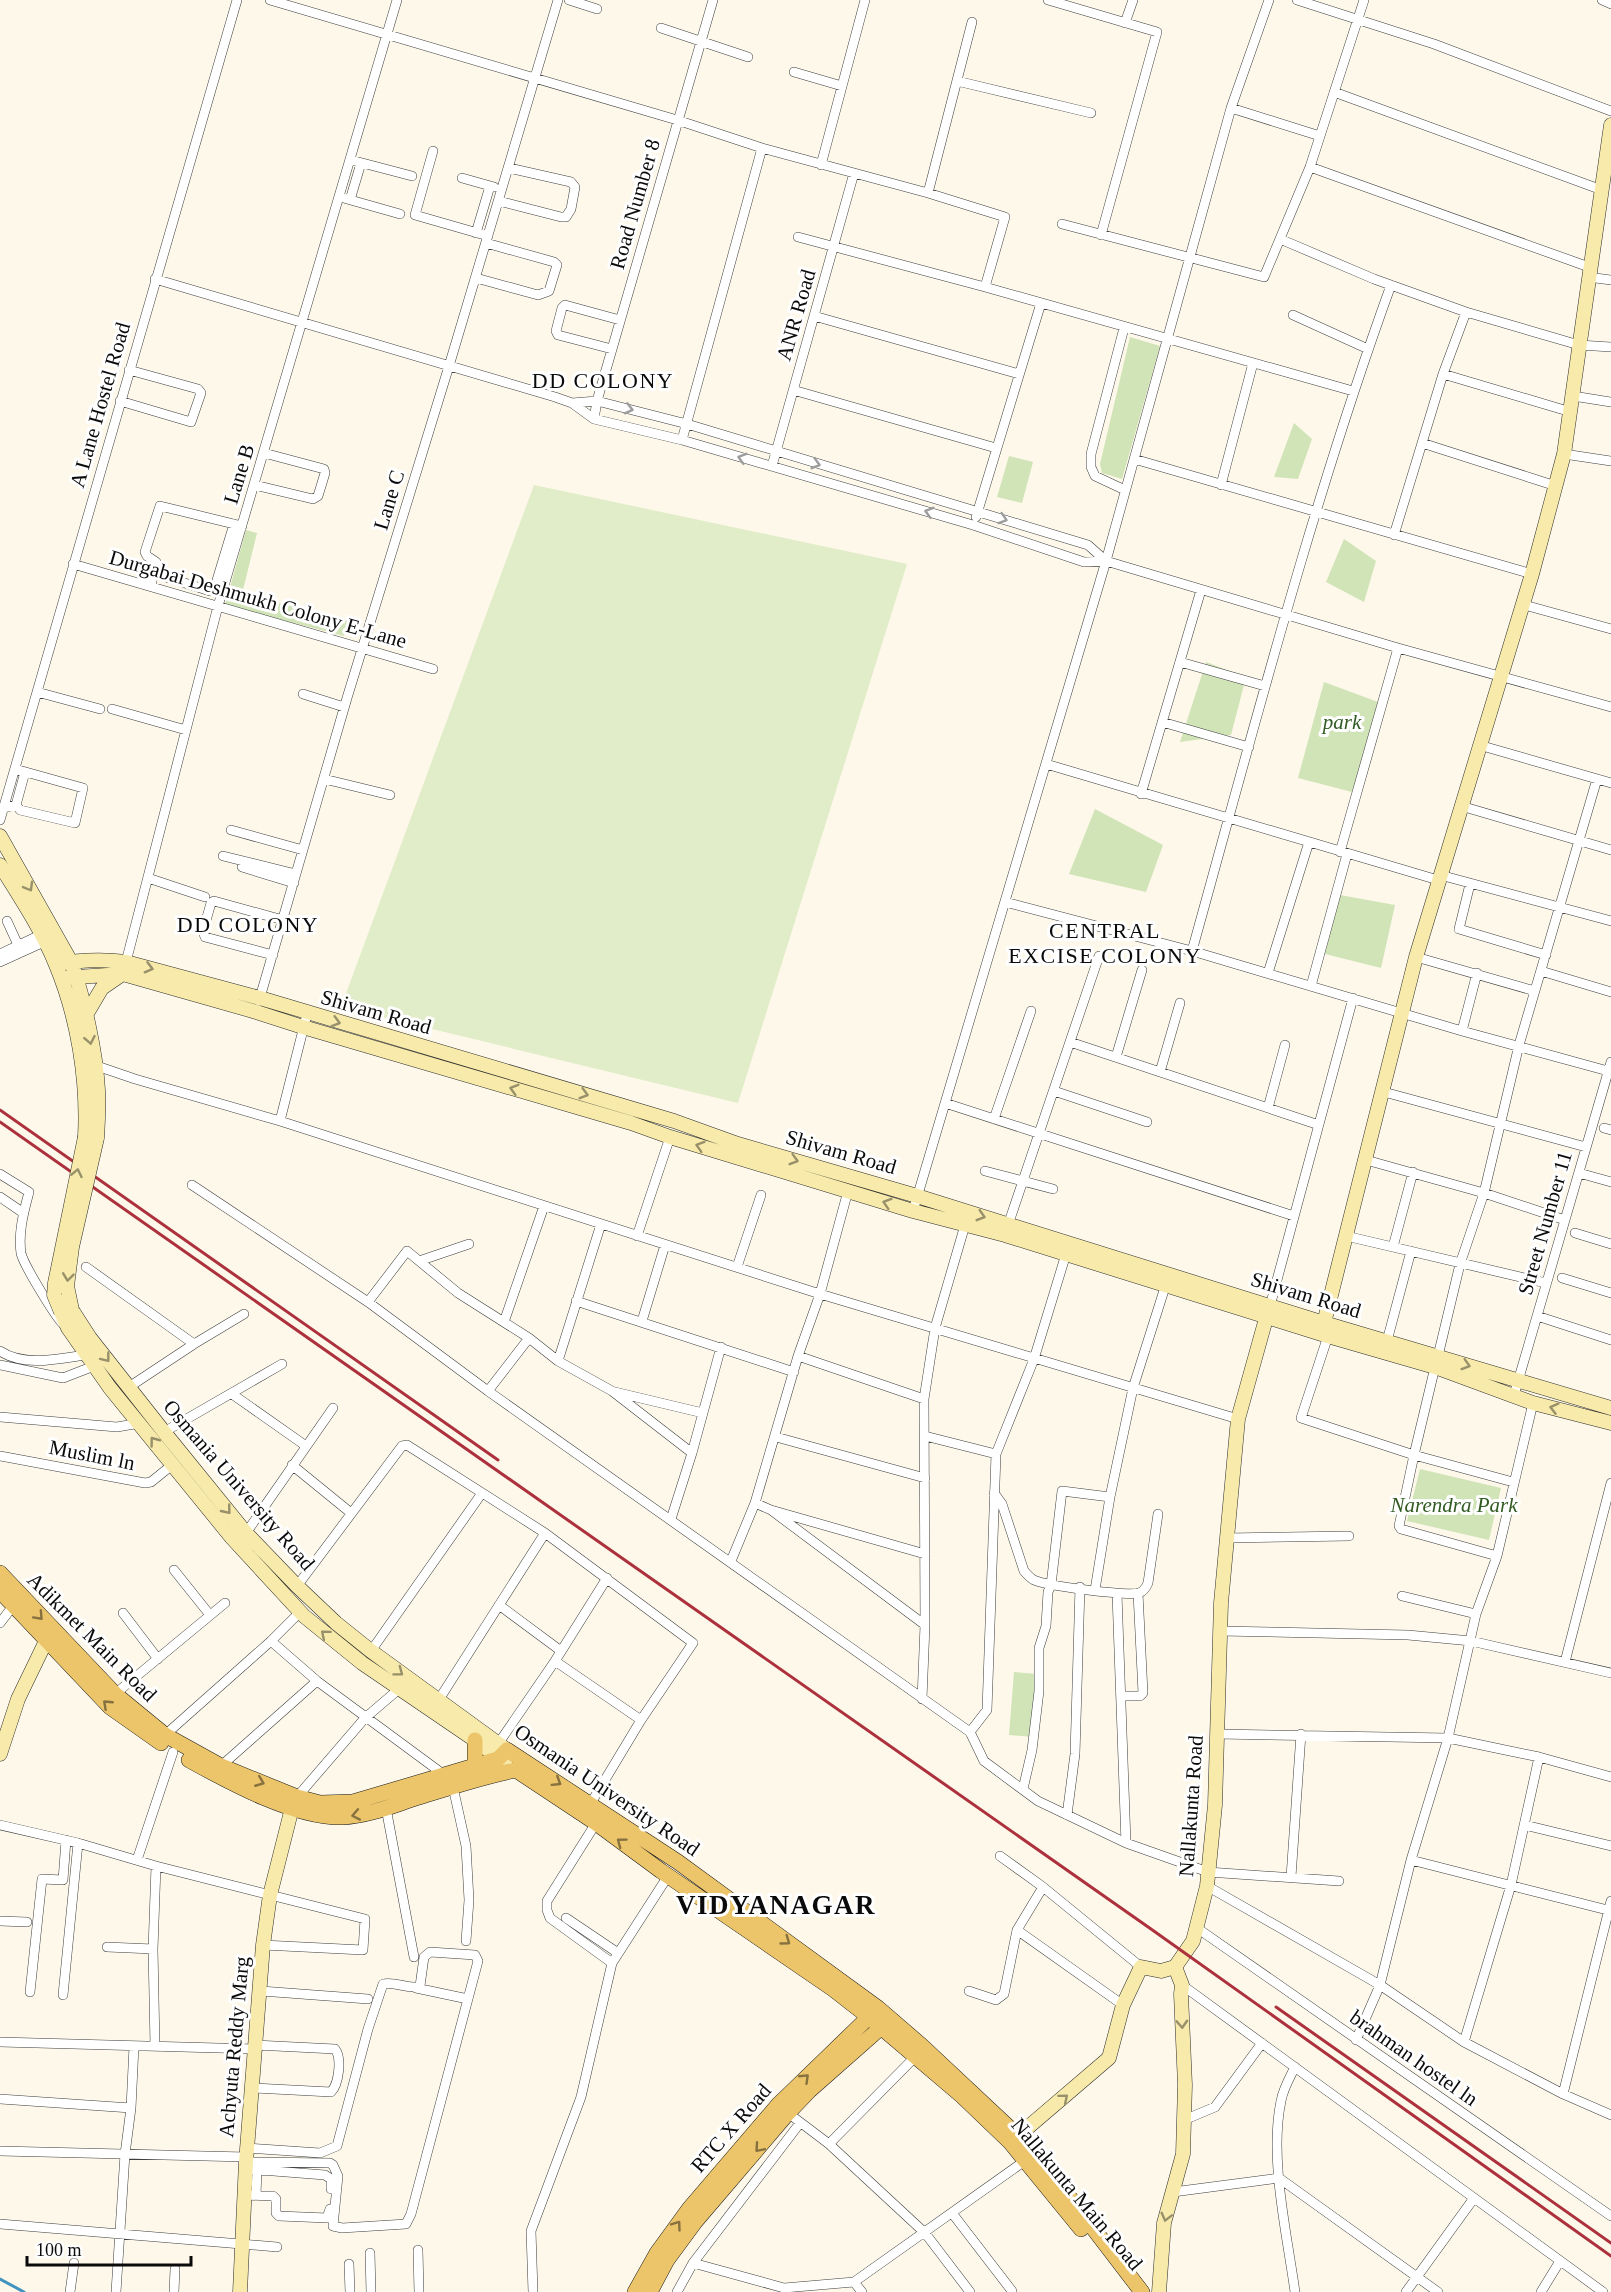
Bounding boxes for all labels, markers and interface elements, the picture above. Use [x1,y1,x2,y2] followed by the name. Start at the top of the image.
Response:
[605,136,665,272] street label: Road Number 8
[772,266,821,363] street label: ANR Road
[65,319,135,490] street label: A Lane Hostel Road
[532,368,674,393] district label: DD COLONY
[624,402,634,415] one-way arrow
[219,441,259,507] street label: Lane B
[737,453,748,465] one-way arrow
[810,457,821,469] one-way arrow
[369,467,409,533] street label: Lane C
[924,507,935,519] one-way arrow
[997,512,1008,524] one-way arrow
[107,545,409,653] street label: Durgabai Deshmukh Colony E-Lane
[1321,710,1362,734] park label: park
[22,881,33,891] one-way arrow
[177,912,319,937] district label: DD COLONY
[1008,918,1202,968] district label: CENTRAL EXCISE COLONY
[143,961,154,973] one-way arrow
[318,985,434,1039] street label: Shivam Road
[330,1015,341,1027] one-way arrow
[83,1034,96,1044] one-way arrow
[509,1084,520,1096] one-way arrow
[579,1087,589,1100] one-way arrow
[783,1125,899,1179] street label: Shivam Road
[695,1141,706,1153] one-way arrow
[1513,1148,1577,1298] street label: Street Number 11
[789,1153,799,1165] one-way arrow
[70,1168,83,1178] one-way arrow
[882,1198,893,1210] one-way arrow
[975,1209,986,1221] one-way arrow
[1248,1267,1364,1323] street label: Shivam Road
[62,1272,75,1281] one-way arrow
[98,1351,109,1362] one-way arrow
[1460,1358,1471,1370] one-way arrow
[158,1395,320,1576] street label: Osmania University Road
[1550,1403,1560,1416] one-way arrow
[47,1435,137,1475] street label: Muslim ln
[150,1437,161,1448] one-way arrow
[1390,1493,1518,1517] park label: Narendra Park
[220,1503,231,1514] one-way arrow
[22,1567,162,1707] street label: Adikmet Main Road
[32,1609,43,1620] one-way arrow
[321,1630,332,1641] one-way arrow
[393,1665,404,1676] one-way arrow
[103,1700,114,1711] one-way arrow
[510,1719,705,1861] street label: Osmania University Road
[1174,1734,1208,1878] street label: Nallakunta Road
[551,1774,561,1786] one-way arrow
[254,1775,265,1787] one-way arrow
[352,1808,362,1821] one-way arrow
[617,1838,628,1849] one-way arrow
[676,1890,876,1920] district label: VIDYANAGAR
[779,1933,790,1944] one-way arrow
[214,1955,254,2138] street label: Achyuta Reddy Marg
[1345,2005,1483,2111] street label: brahman hostel ln
[1175,2020,1188,2029] one-way arrow
[799,2074,809,2085] one-way arrow
[686,2078,776,2177] street label: RTC X Road
[1057,2094,1068,2105] one-way arrow
[1006,2113,1148,2275] street label: Nallakunta Main Road
[755,2141,766,2152] one-way arrow
[1161,2212,1174,2222] one-way arrow
[670,2221,681,2232] one-way arrow
[27,2229,190,2267] scale bar
[36,2240,82,2260] text: 100 m

